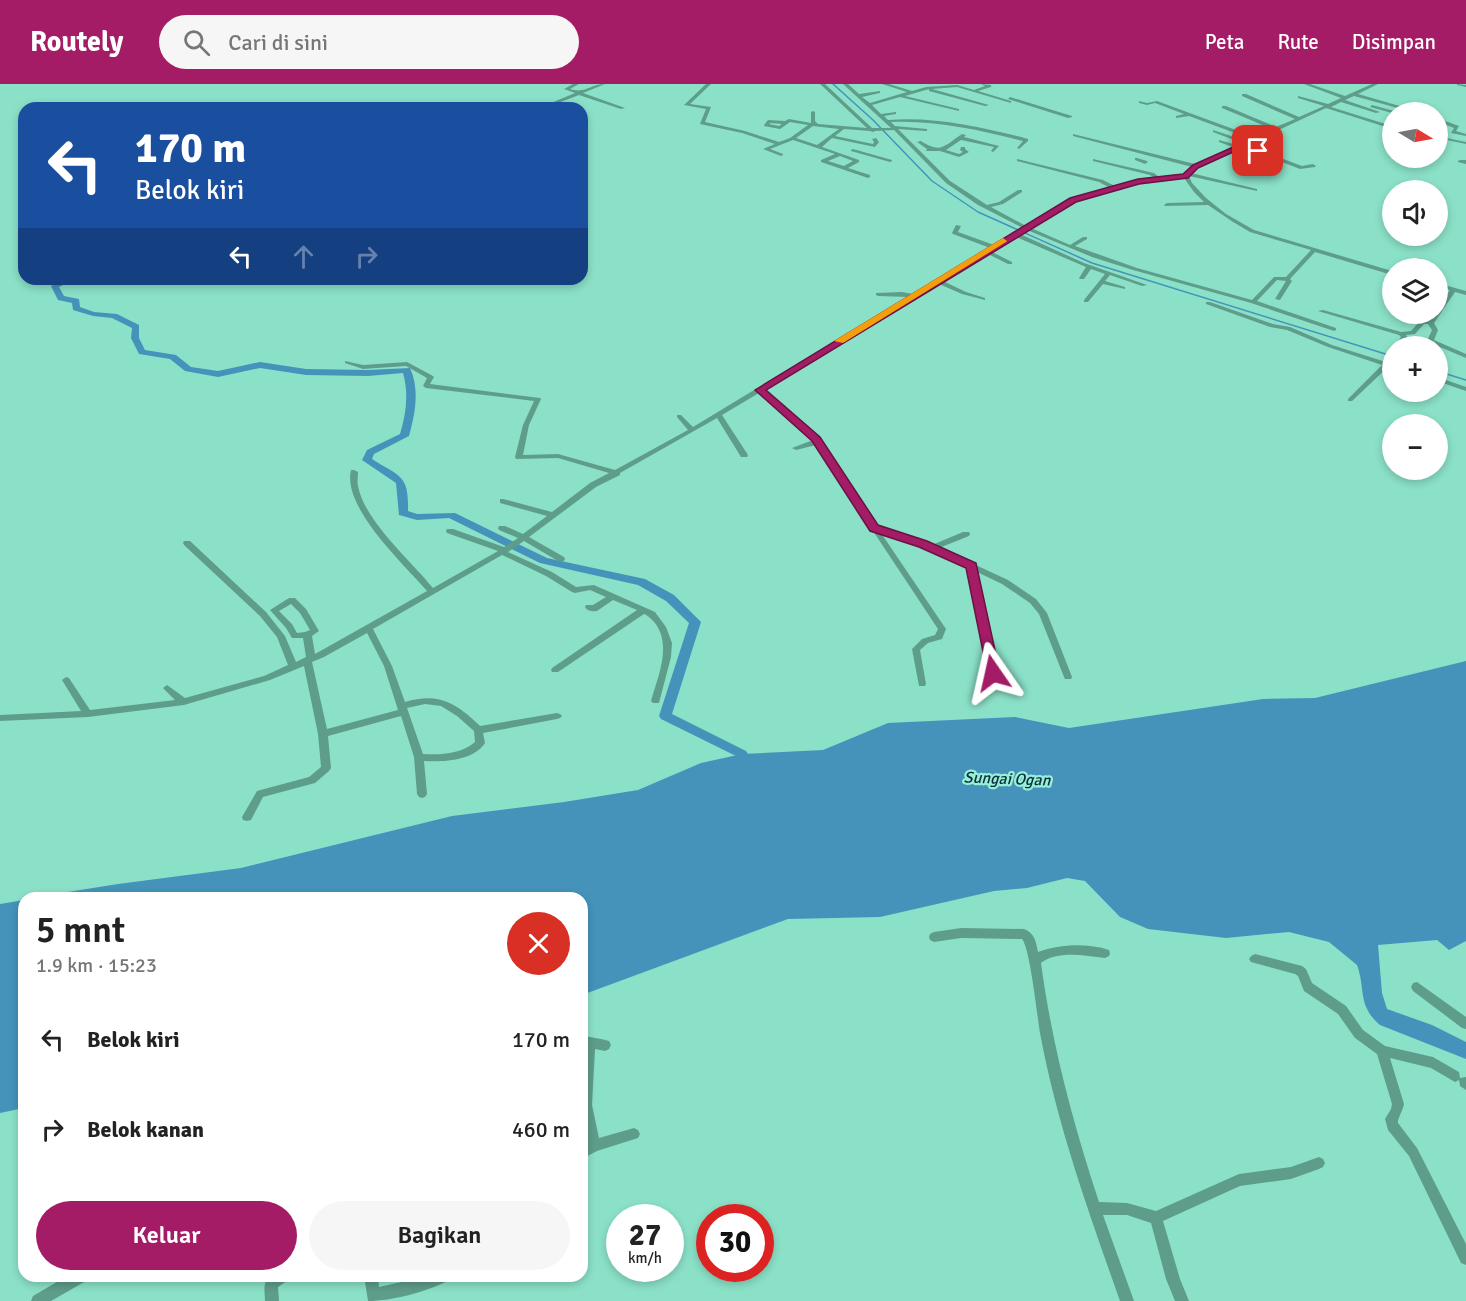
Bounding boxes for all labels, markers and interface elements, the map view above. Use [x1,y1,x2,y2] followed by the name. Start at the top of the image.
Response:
[159,15,579,69] search box
[30,25,123,59] text: Routely
[180,26,213,59] icon: search
[228,29,328,56] text: Cari di sini
[1205,29,1245,55] text: Peta
[1278,29,1319,55] text: Rute
[1352,29,1436,55] text: Disimpan
[1382,102,1448,168] north arrow
[1382,102,1448,480] map controls
[135,123,246,174] text: 170 m
[1232,125,1283,176] pin
[36,126,114,204] icon: left
[1241,134,1274,167] icon: arrive
[135,174,244,207] text: Belok kiri
[1382,180,1448,246] button: sound
[224,240,257,273] icon: left
[287,240,320,273] icon: ahead
[350,240,383,273] icon: right
[1382,258,1448,324] button: layers
[1382,336,1448,402] button: +
[1382,414,1448,480] button: −
[961,641,1025,705] position arrow
[963,767,1052,791] water label: Sungai Ogan
[36,908,125,953] text: 5 mnt
[507,912,570,975] button: close
[36,953,157,978] text: 1.9 km · 15:23
[36,1023,69,1056] icon: left
[87,1026,180,1053] text: Belok kiri
[512,1026,570,1053] text: 170 m
[36,1113,69,1146] icon: right
[87,1116,204,1143] text: Belok kanan
[512,1116,570,1143] text: 460 m
[36,1201,297,1270] button: Keluar
[309,1201,570,1270] button: Bagikan
[696,1204,774,1282] speed limit sign: 30
[629,1217,661,1254] text: 27
[628,1249,662,1267] text: km/h

